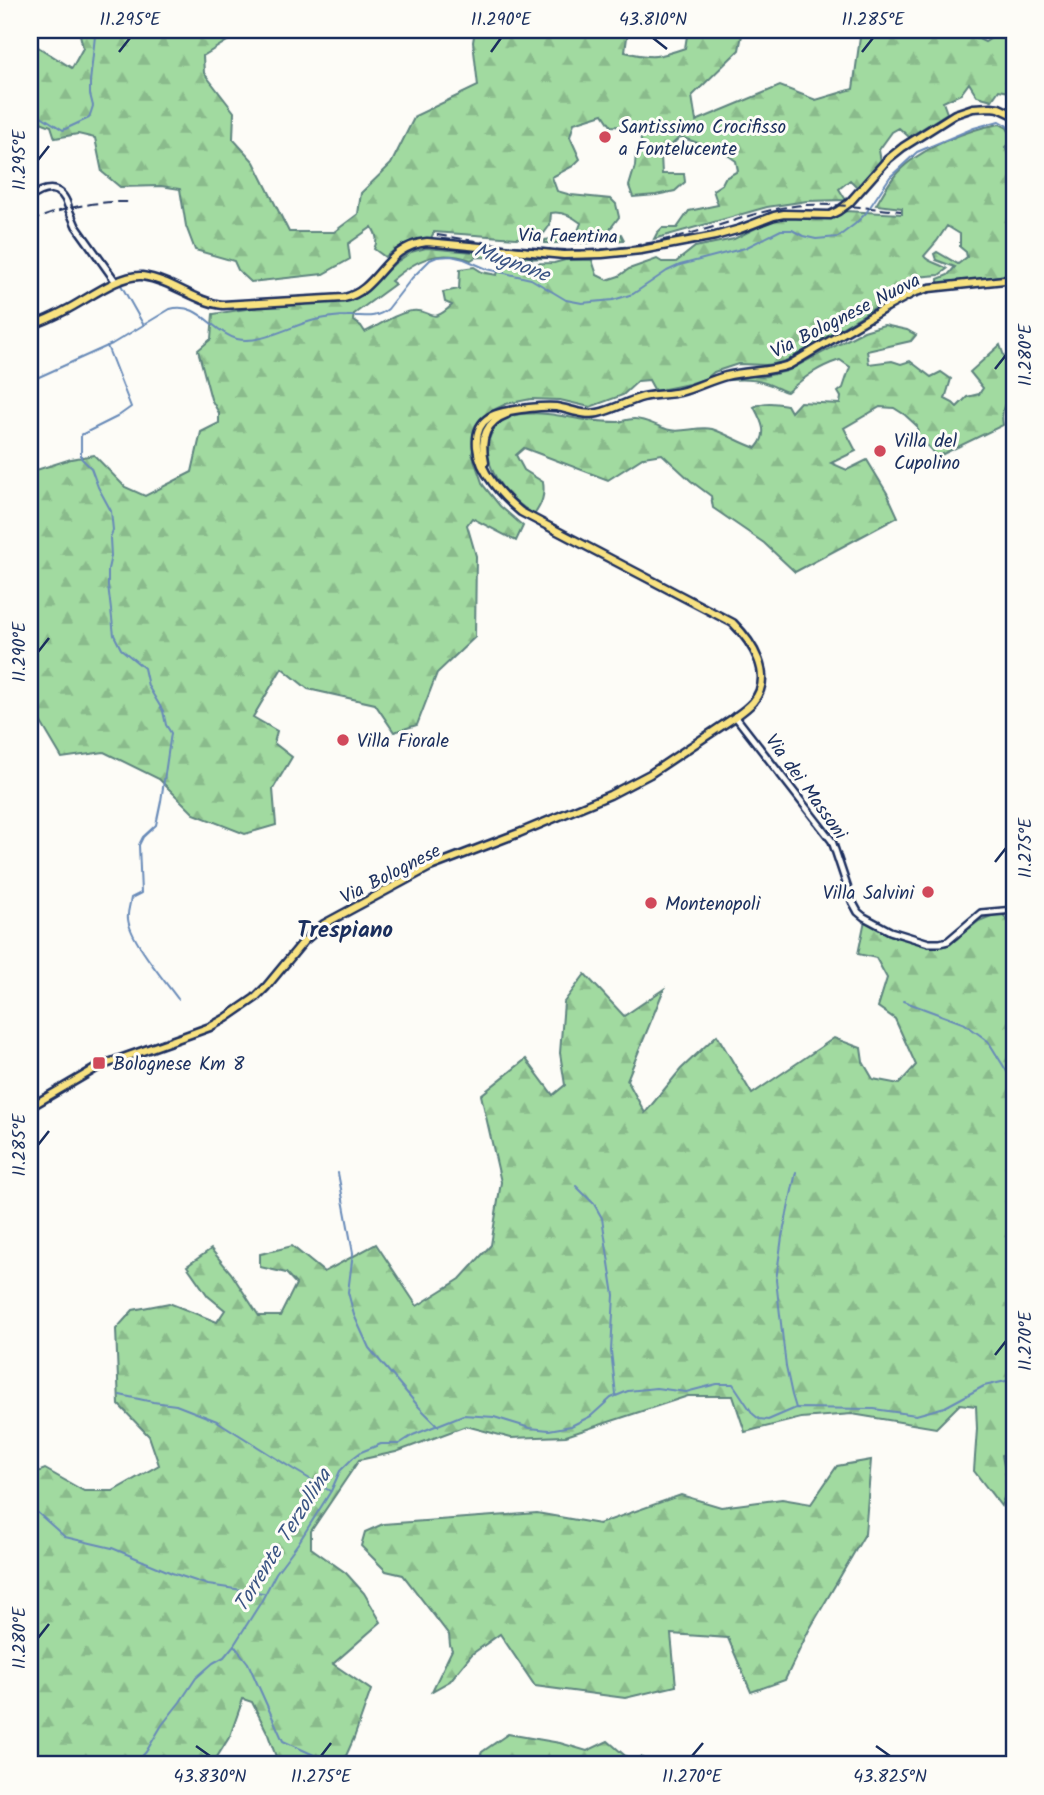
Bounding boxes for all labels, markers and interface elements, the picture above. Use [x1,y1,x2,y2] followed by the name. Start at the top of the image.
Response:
[99,6,161,35] text: 11.295°E
[471,6,532,35] text: 11.290°E
[619,6,687,35] text: 43.810°N
[841,6,905,35] text: 11.285°E
[619,113,786,165] place label: Santissimo Crocifisso a Fontelucente
[6,129,35,191] text: 11.295°E
[597,129,613,145] marker: Santissimo Crocifisso a Fontelucente
[518,221,618,253] street label: Via Faentina
[469,235,556,293] water label: Mugnone
[766,266,926,368] street label: Via Bolognese Nuova
[1012,323,1041,386] text: 11.280°E
[894,427,960,479] place label: Villa del Cupolino
[872,443,888,459] marker: Villa del Cupolino
[6,621,35,682] text: 11.290°E
[357,727,449,757] place label: Villa Fiorale
[757,728,855,848] street label: Via dei Massoni
[335,732,351,748] marker: Villa Fiorale
[1012,817,1041,878] text: 11.275°E
[335,836,447,913] street label: Via Bolognese
[823,879,915,909] place label: Villa Salvini
[920,884,936,900] marker: Villa Salvini
[665,890,762,920] place label: Montenopoli
[643,895,659,911] marker: Montenopoli
[297,913,393,949] district label: Trespiano
[113,1050,245,1080] place label: Bolognese Km 8
[91,1055,107,1071] marker: Bolognese Km 8
[6,1113,35,1177] text: 11.285°E
[1012,1311,1041,1371] text: 11.270°E
[226,1462,341,1619] water label: Torrente Terzollina
[6,1606,35,1669] text: 11.280°E
[174,1763,246,1792] text: 43.830°N
[291,1763,352,1792] text: 11.275°E
[662,1763,722,1792] text: 11.270°E
[853,1763,927,1792] text: 43.825°N

